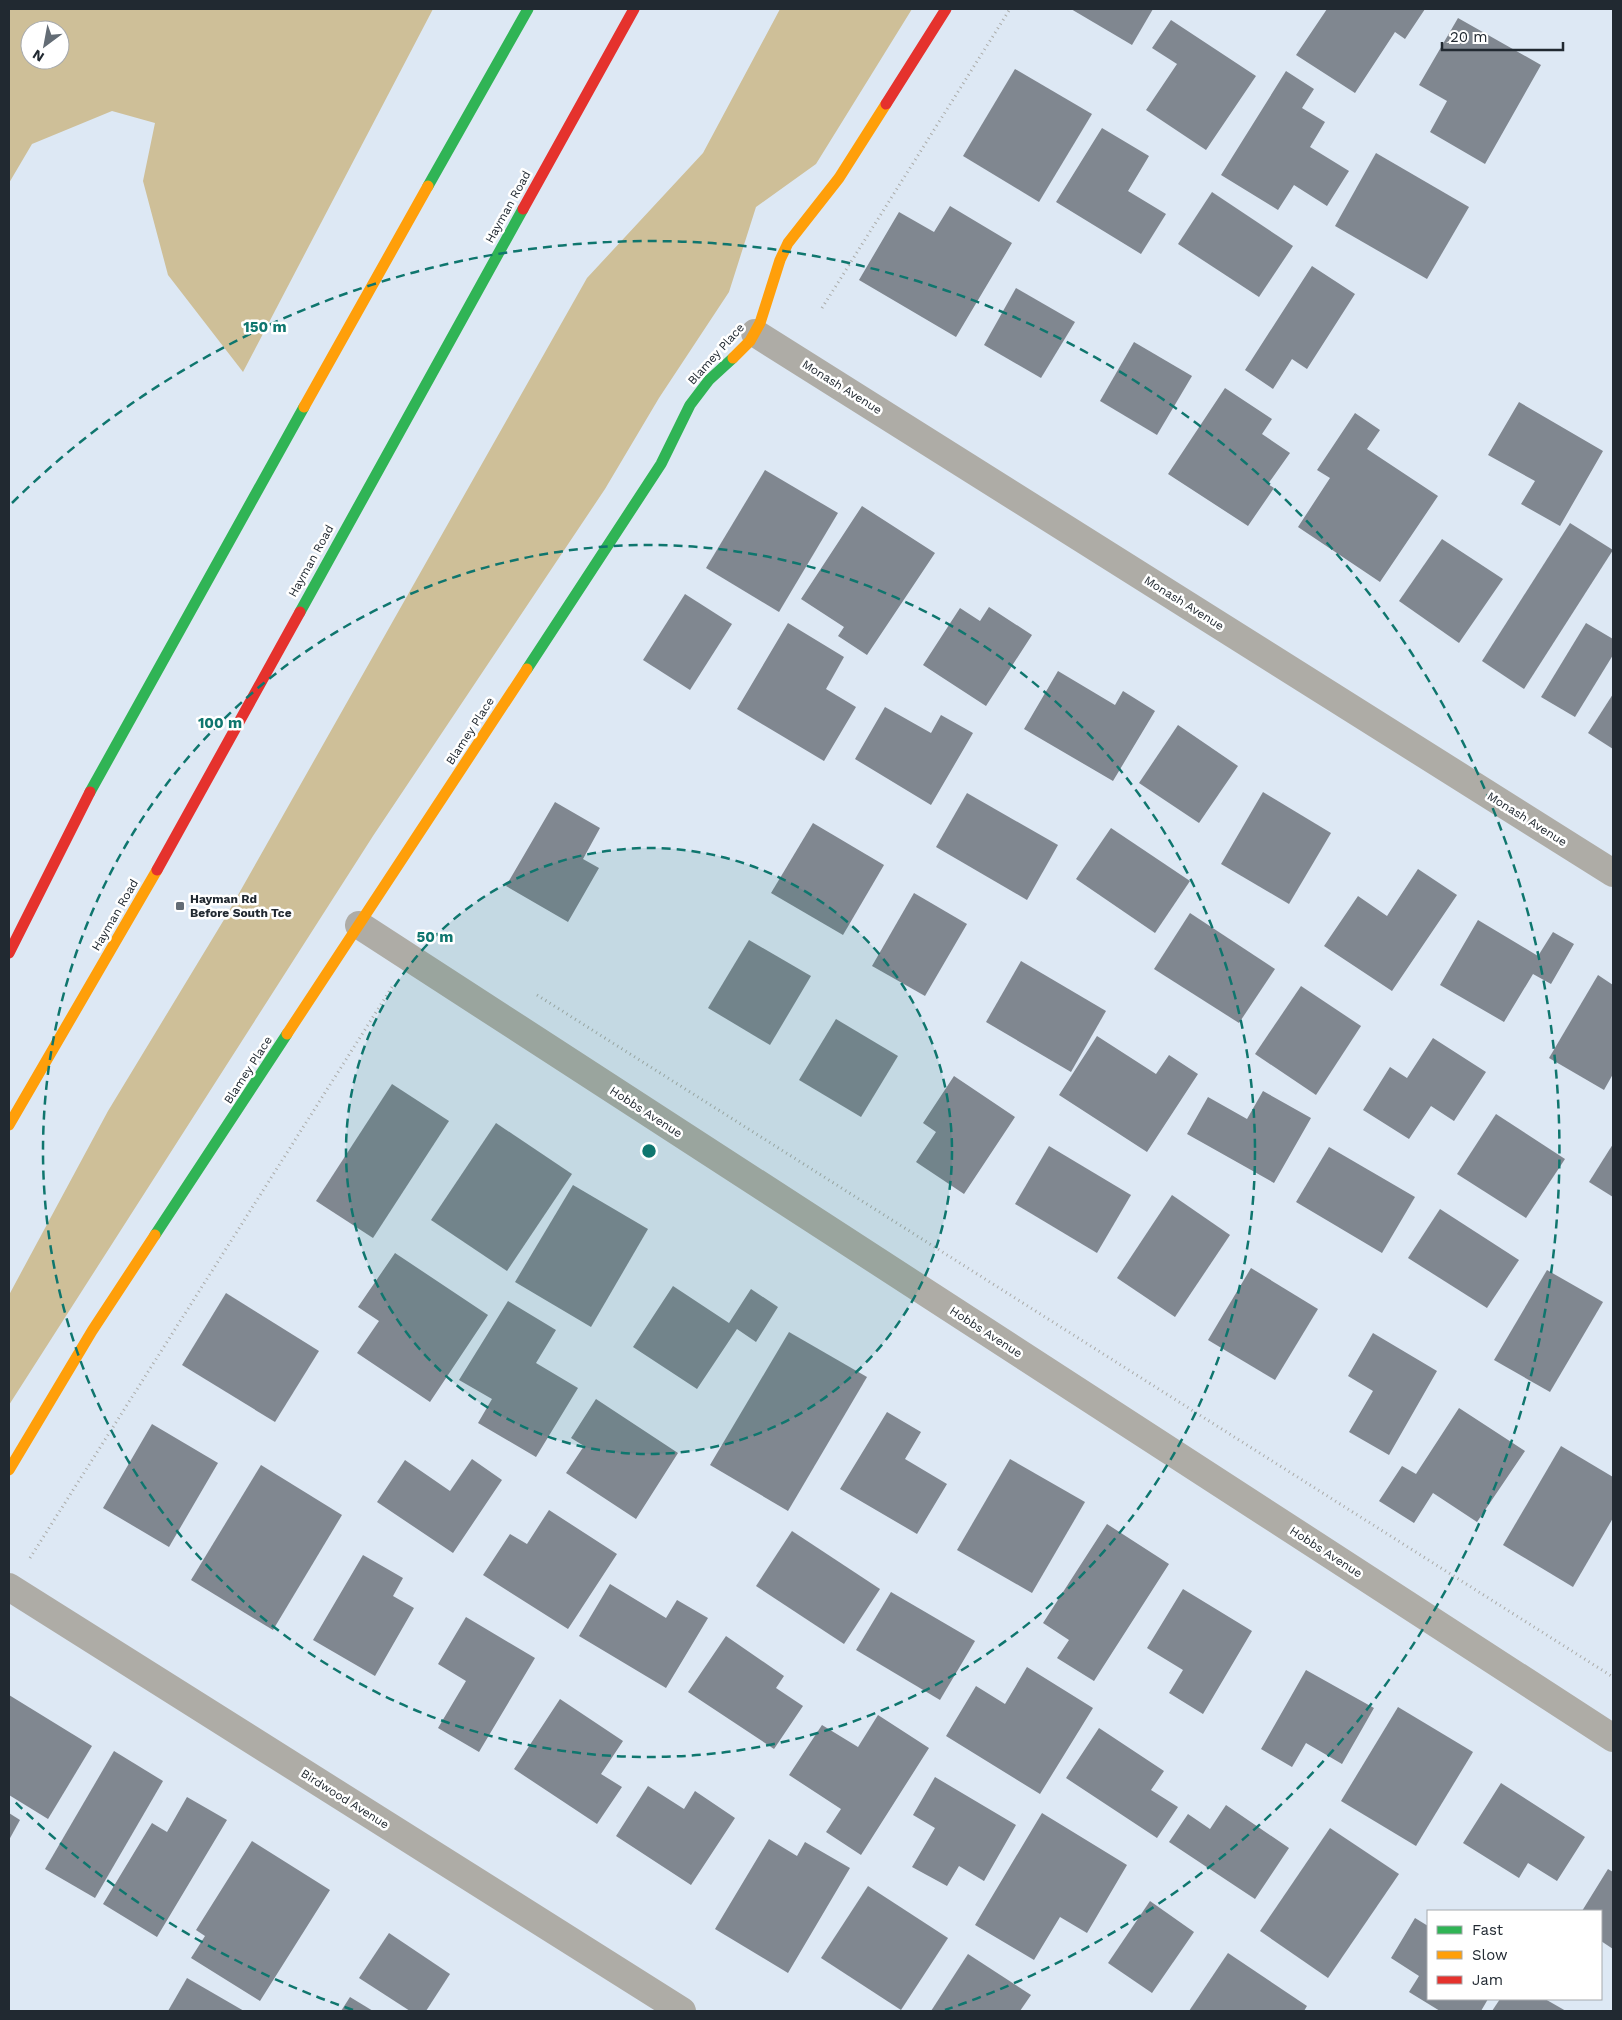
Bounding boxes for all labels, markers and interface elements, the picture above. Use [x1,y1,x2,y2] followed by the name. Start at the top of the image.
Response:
[20,20,70,70] north arrow
[1442,20,1563,52] scale bar
[1450,28,1488,46] text: 20 m
[29,46,47,66] text: N
[482,168,534,246] street label: Hayman Road
[243,318,287,336] text: 150 m
[685,320,747,388] street label: Blamey Place
[800,357,885,417] street label: Monash Avenue
[285,522,337,600] street label: Hayman Road
[1142,573,1227,633] street label: Monash Avenue
[443,695,497,767] street label: Blamey Place
[198,714,242,732] text: 100 m
[1485,789,1570,849] street label: Monash Avenue
[89,877,141,953] street label: Hayman Road
[190,892,292,920] place label: Hayman Rd Before South Tce
[174,900,186,912] marker: Hayman Rd Before South Tce
[417,928,453,946] text: 50 m
[221,1034,275,1106] street label: Blamey Place
[607,1083,685,1141] street label: Hobbs Avenue
[640,1142,658,1160] centre of rings
[947,1303,1025,1361] street label: Hobbs Avenue
[1287,1523,1365,1581] street label: Hobbs Avenue
[298,1766,392,1832] street label: Birdwood Avenue
[1427,1910,1602,2000] legend
[1472,1921,1504,1939] text: Fast
[1472,1946,1508,1964] text: Slow
[1472,1971,1503,1989] text: Jam

